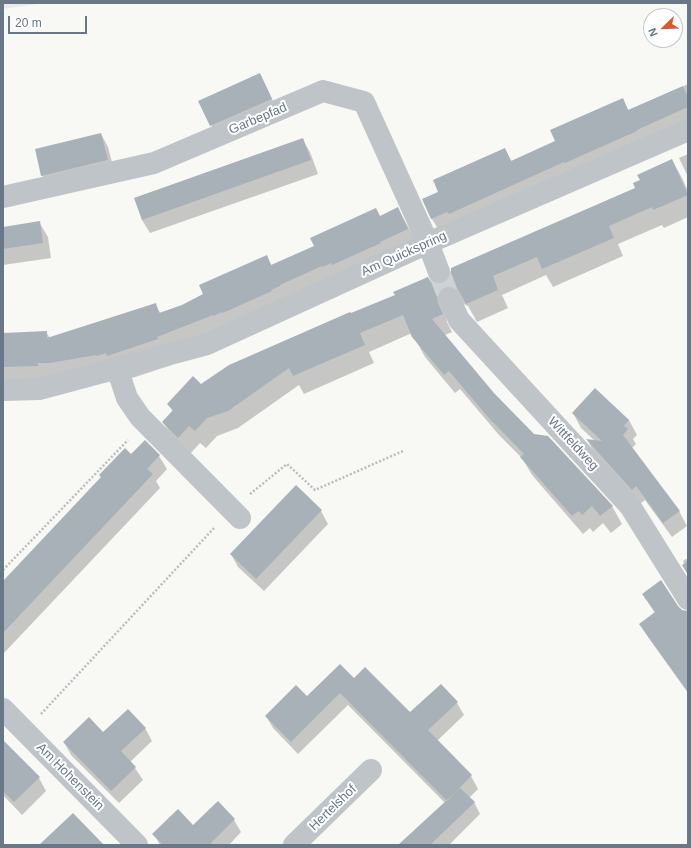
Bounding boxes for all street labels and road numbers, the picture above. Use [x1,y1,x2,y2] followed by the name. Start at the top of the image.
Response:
[227,100,289,138] street label: Garbepfad
[359,228,449,280] street label: Am Quickspring
[544,414,602,474] street label: Wittfeldweg
[33,740,107,814] street label: Am Hohenstein
[306,782,360,834] street label: Hertelshof

